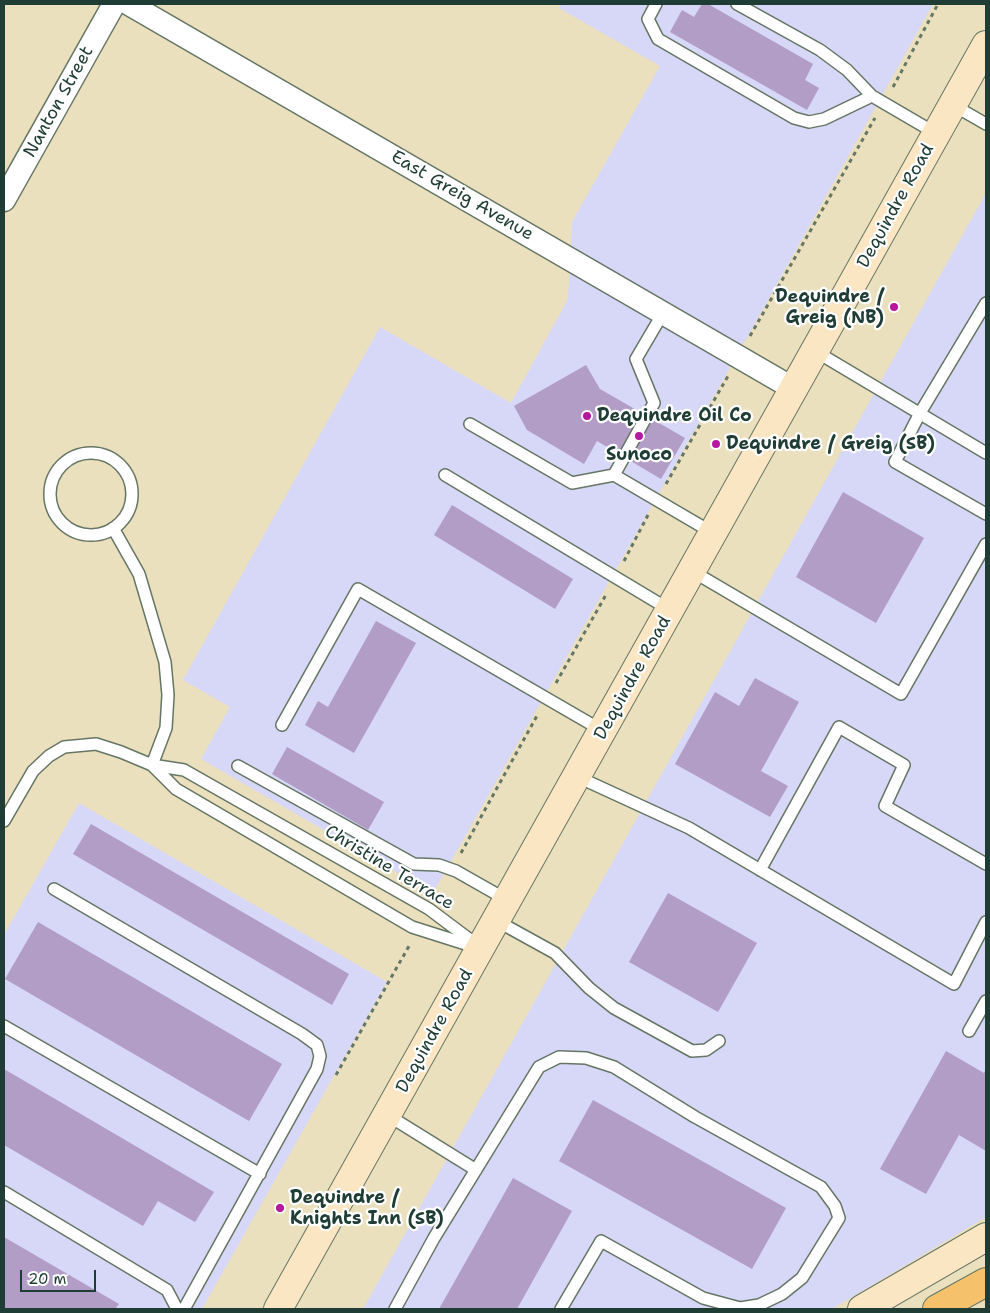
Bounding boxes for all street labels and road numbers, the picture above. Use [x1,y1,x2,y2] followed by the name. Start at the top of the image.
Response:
[20,43,98,161] street label: Nanton Street
[853,140,939,272] street label: Dequindre Road
[387,146,537,246] street label: East Greig Avenue
[590,612,676,744] street label: Dequindre Road
[321,821,457,915] street label: Christine Terrace
[392,965,478,1097] street label: Dequindre Road

